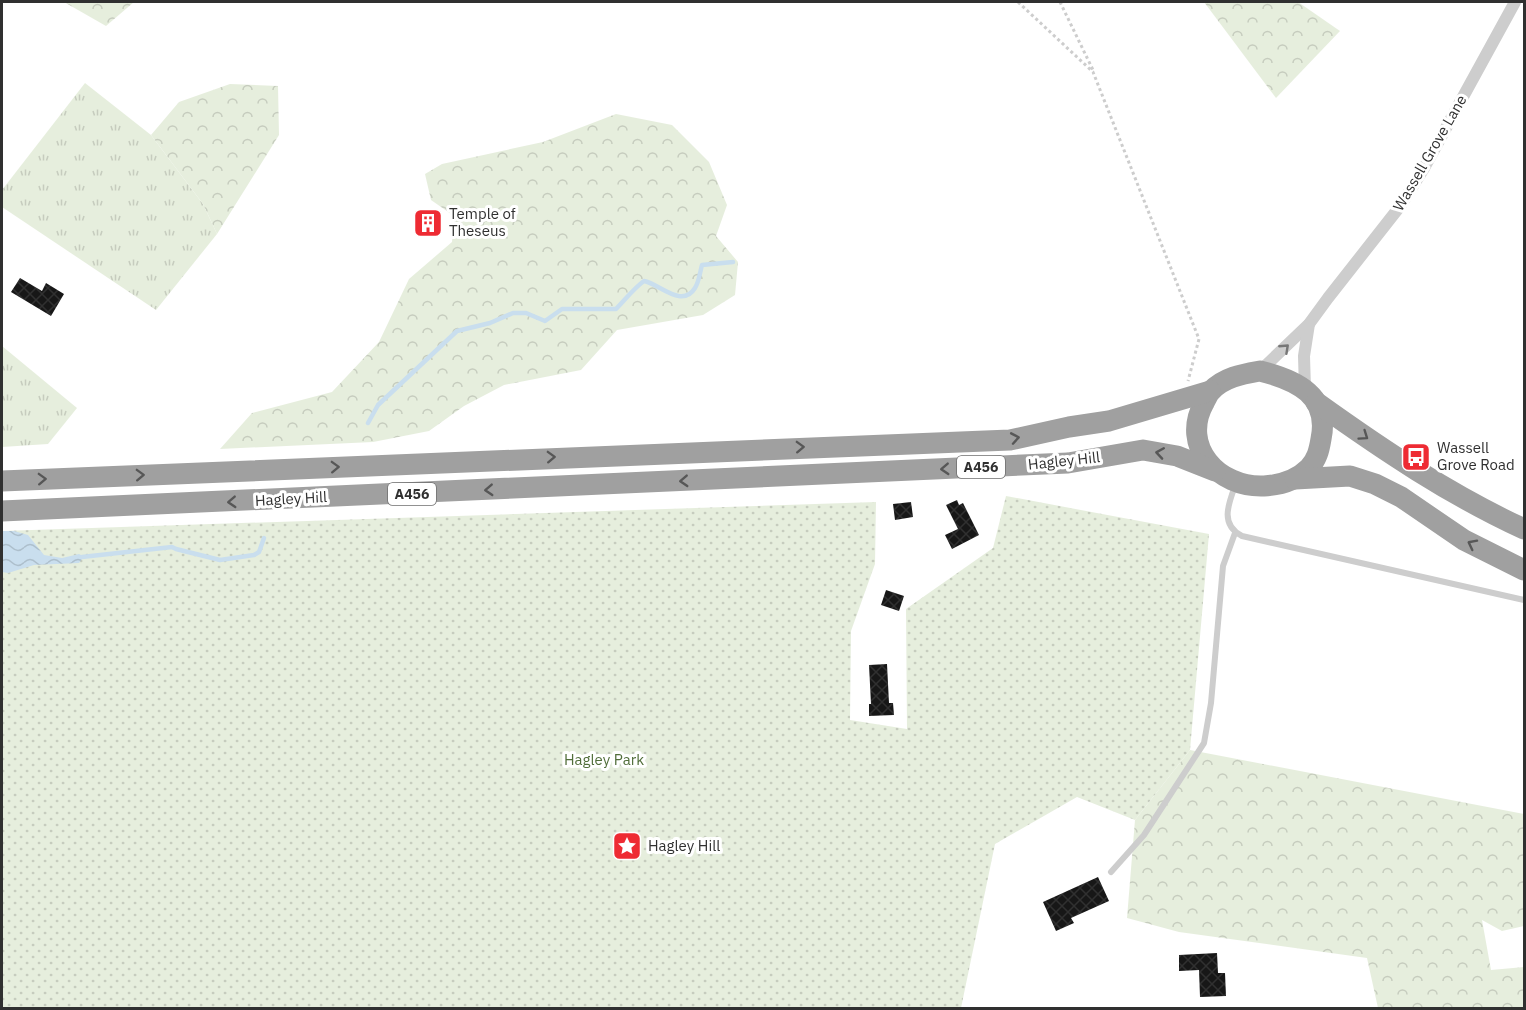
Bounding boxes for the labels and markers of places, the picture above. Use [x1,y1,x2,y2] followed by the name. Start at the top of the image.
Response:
[449,204,516,240] place label: Temple of Theseus
[412,207,444,239] building icon: Temple of Theseus
[1437,438,1515,474] place label: Wassell Grove Road
[1400,441,1432,473] bus stop icon: Wassell Grove Road
[611,830,643,862] place icon: Hagley Hill
[648,836,720,855] place label: Hagley Hill

